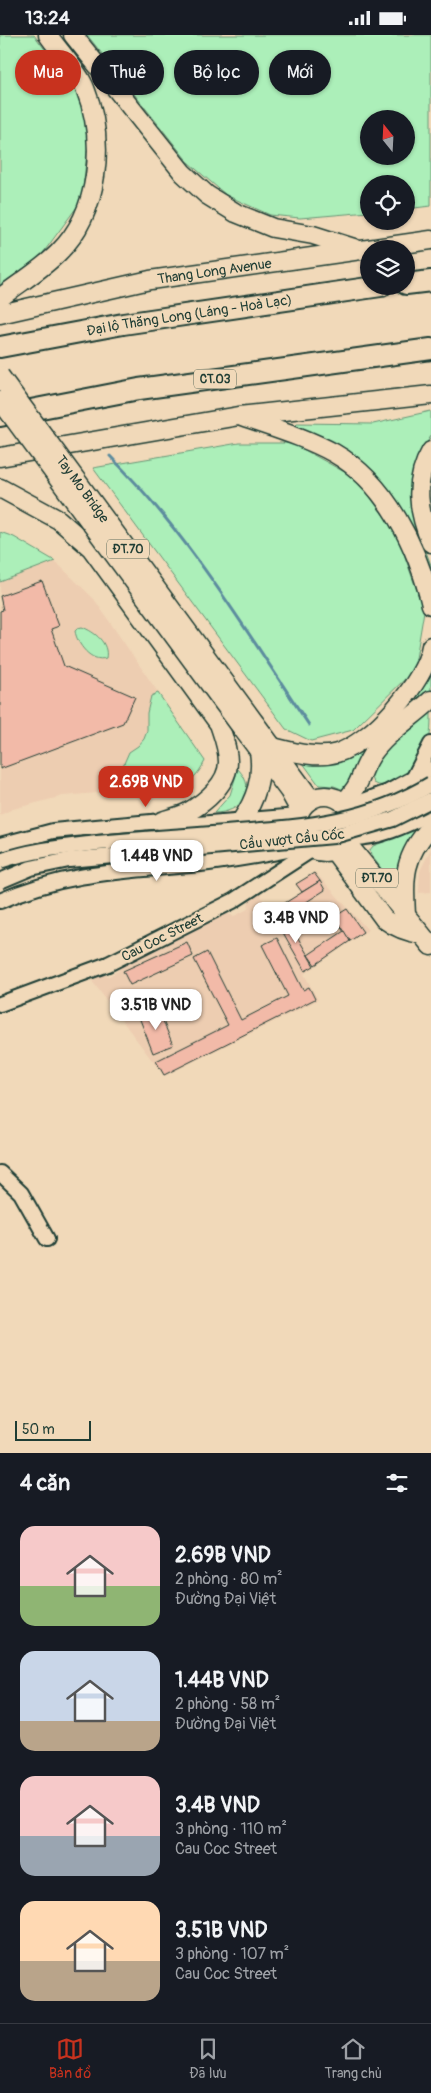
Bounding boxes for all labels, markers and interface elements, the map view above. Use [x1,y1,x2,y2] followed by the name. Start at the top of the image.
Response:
[25,6,70,30] text: 13:24
[15,50,81,95] chip: Mua
[91,50,164,95] chip: Thuê
[174,50,259,95] chip: Bộ lọc
[269,50,331,95] chip: Mới
[360,110,415,165] north arrow
[360,110,415,295] map controls
[360,175,415,230] button: locate
[360,240,415,295] button: layers
[157,255,273,288] street label: Thang Long Avenue
[85,291,293,340] street label: Đại lộ Thăng Long (Láng - Hoà Lạc)
[194,369,236,389] road number: CT.03
[52,452,113,526] street label: Tay Mo Bridge
[107,539,149,559] road number: ĐT.70
[89,765,203,808] pin: 2.69B VND
[110,772,182,792] text: 2.69B VND
[238,824,345,853] street label: Cầu vượt Cầu Cốc
[100,839,214,882] pin: 1.44B VND
[121,846,193,866] text: 1.44B VND
[356,869,398,887] road number: ĐT.70
[244,901,348,944] pin: 3.4B VND
[264,908,328,928] text: 3.4B VND
[119,909,206,965] street label: Cau Coc Street
[99,989,213,1031] pin: 3.51B VND
[121,995,191,1015] text: 3.51B VND
[15,1418,91,1441] scale bar
[22,1421,55,1438] text: 50 m
[383,1469,411,1497] icon: filters
[20,1470,70,1497] text: 4 căn
[175,1542,271,1569] text: 2.69B VND
[60,1546,120,1606] icon: home
[175,1569,283,1589] text: 2 phòng · 80 m²
[175,1589,276,1609] text: Đường Đại Việt
[175,1667,269,1694] text: 1.44B VND
[60,1671,120,1731] icon: home
[175,1694,280,1714] text: 2 phòng · 58 m²
[175,1714,276,1734] text: Đường Đại Việt
[175,1792,260,1819] text: 3.4B VND
[60,1796,120,1856] icon: home
[175,1819,287,1839] text: 3 phòng · 110 m²
[175,1839,277,1859] text: Cau Coc Street
[175,1917,267,1944] text: 3.51B VND
[60,1921,120,1981] icon: home
[175,1944,289,1964] text: 3 phòng · 107 m²
[175,1964,277,1984] text: Cau Coc Street
[49,2035,91,2082] tab: Bản đồ
[189,2035,227,2082] tab: Đã lưu
[325,2035,382,2082] tab: Trang chủ

